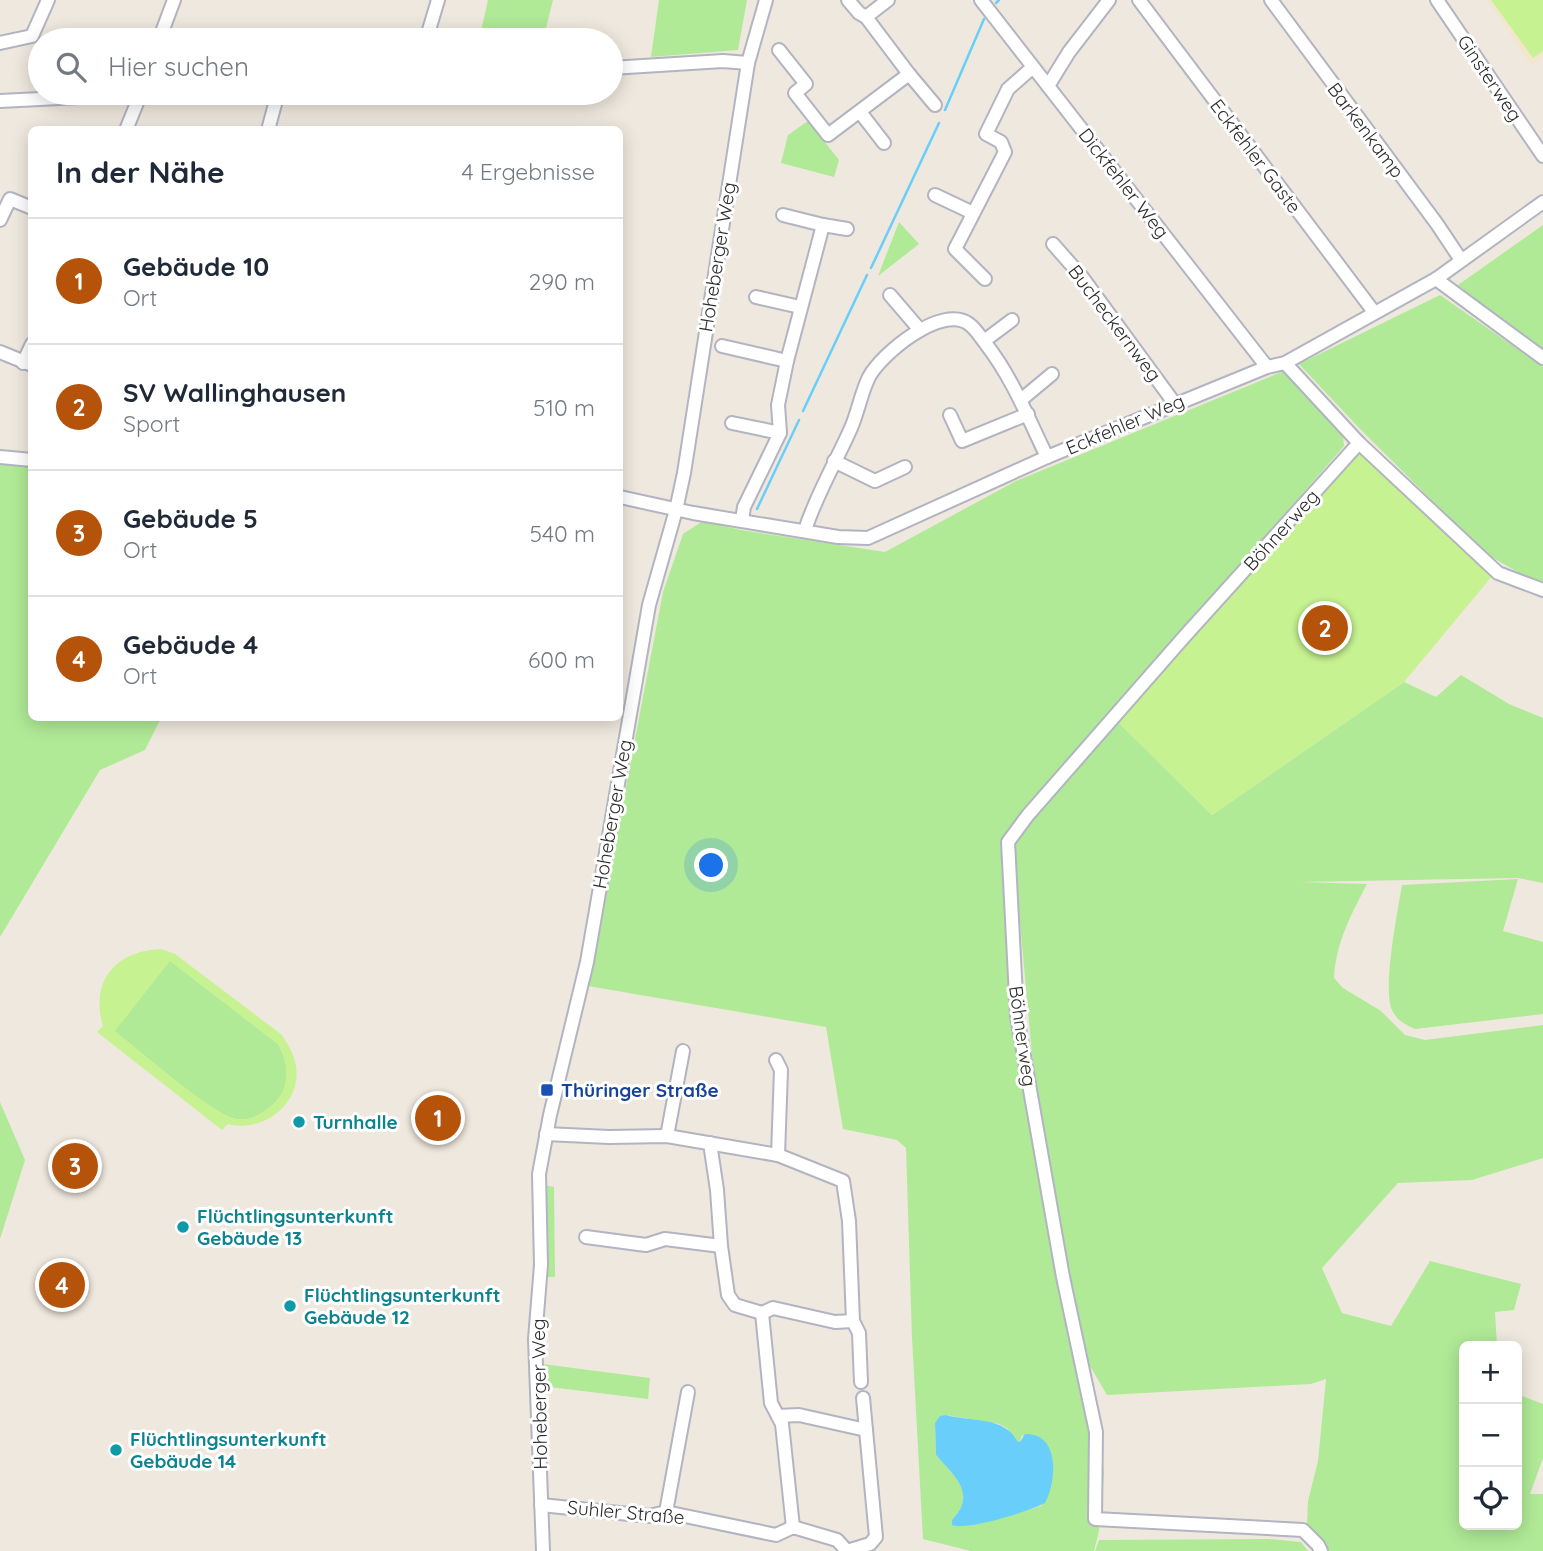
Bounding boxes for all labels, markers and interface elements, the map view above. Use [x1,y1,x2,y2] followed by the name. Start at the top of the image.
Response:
[28,28,623,105] search box
[1452,30,1528,126] street label: Ginsterweg
[52,48,90,86] icon: search
[108,50,249,83] text: Hier suchen
[1322,78,1410,182] street label: Barkenkamp
[1205,94,1307,218] street label: Eckfehler Gaste
[1073,123,1175,243] street label: Dickfehler Weg
[56,153,225,191] text: In der Nähe
[461,157,595,186] text: 4 Ergebnisse
[693,180,741,334] street label: Hoheberger Weg
[123,250,269,283] text: Gebäude 10
[1063,260,1167,386] street label: Bucheckernweg
[75,267,83,296] text: 1
[528,267,595,296] text: 290 m
[123,283,157,312] text: Ort
[123,376,346,409] text: SV Wallinghausen
[1062,388,1188,460] street label: Eckfehler Weg
[72,393,86,422] text: 2
[533,393,595,422] text: 510 m
[123,409,180,438] text: Sport
[1238,484,1324,576] street label: Böhnerweg
[123,502,258,535] text: Gebäude 5
[73,519,85,548] text: 3
[529,519,595,548] text: 540 m
[123,535,157,564] text: Ort
[1302,602,1348,654] pin: 2
[123,628,258,661] text: Gebäude 4
[72,645,86,674] text: 4
[528,645,595,674] text: 600 m
[123,661,157,690] text: Ort
[587,737,637,891] street label: Hoheberger Weg
[694,848,728,882] your location
[1004,984,1042,1088] street label: Böhnerweg
[561,1078,719,1102] place label: Thüringer Straße
[539,1082,555,1098] marker: Thüringer Straße
[415,1092,461,1144] pin: 1
[313,1110,398,1134] place label: Turnhalle
[291,1114,307,1130] marker: Turnhalle
[52,1140,98,1192] pin: 3
[197,1204,394,1250] place label: Flüchtlingsunterkunft Gebäude 13
[175,1219,191,1235] marker: Flüchtlingsunterkunft Gebäude 13
[39,1259,85,1311] pin: 4
[304,1283,501,1329] place label: Flüchtlingsunterkunft Gebäude 12
[282,1298,298,1314] marker: Flüchtlingsunterkunft Gebäude 12
[526,1318,552,1470] street label: Hoheberger Weg
[1459,1341,1522,1530] map controls
[1459,1341,1522,1404] button: +
[1459,1404,1522,1467] button: −
[130,1427,327,1473] place label: Flüchtlingsunterkunft Gebäude 14
[108,1442,124,1458] marker: Flüchtlingsunterkunft Gebäude 14
[1459,1467,1522,1530] button: locate
[566,1495,686,1529] street label: Suhler Straße

